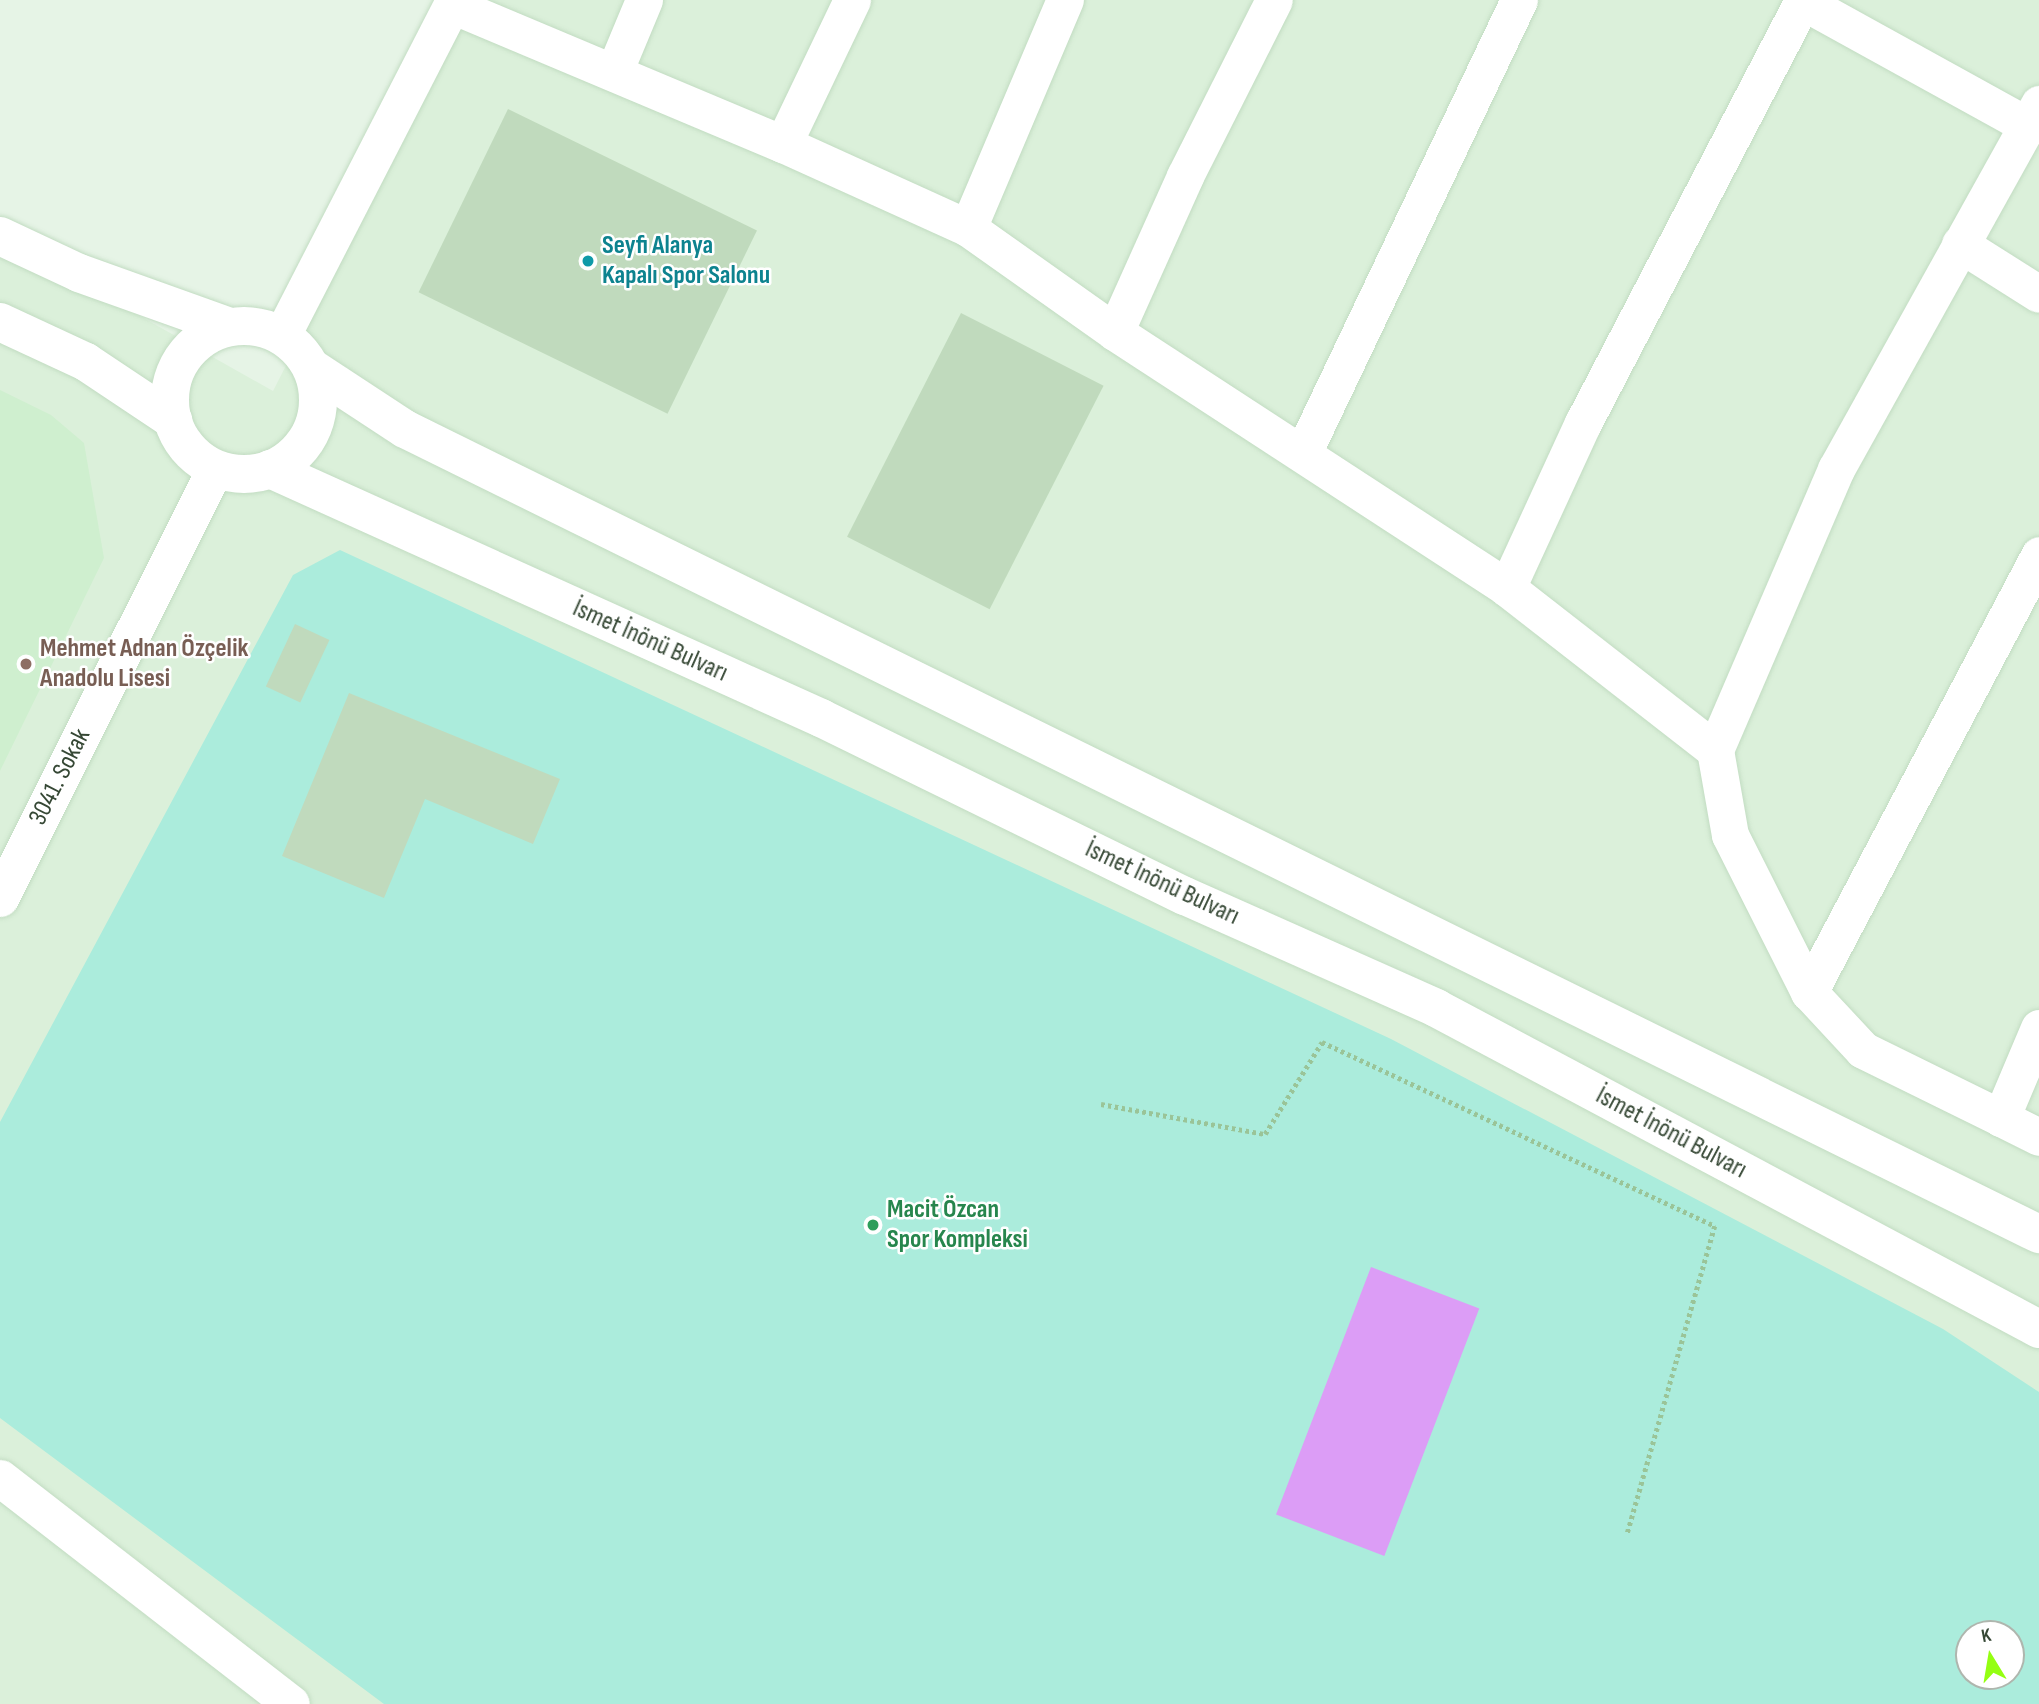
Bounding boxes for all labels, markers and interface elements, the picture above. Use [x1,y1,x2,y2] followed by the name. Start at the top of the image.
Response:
[602,230,770,292] place label: Seyfi Alanya Kapalı Spor Salonu
[580,253,596,269] marker: Seyfi Alanya Kapalı Spor Salonu
[568,593,732,689] street label: İsmet İnönü Bulvarı
[40,633,248,694] place label: Mehmet Adnan Özçelik Anadolu Lisesi
[18,656,34,672] marker: Mehmet Adnan Özçelik Anadolu Lisesi
[22,724,98,830] street label: 3041. Sokak
[1080,834,1244,932] street label: İsmet İnönü Bulvarı
[1590,1080,1752,1186] street label: İsmet İnönü Bulvarı
[887,1194,1028,1256] place label: Macit Özcan Spor Kompleksi
[865,1217,881,1233] marker: Macit Özcan Spor Kompleksi
[1955,1620,2025,1690] north arrow
[1979,1624,1993,1648] text: K

